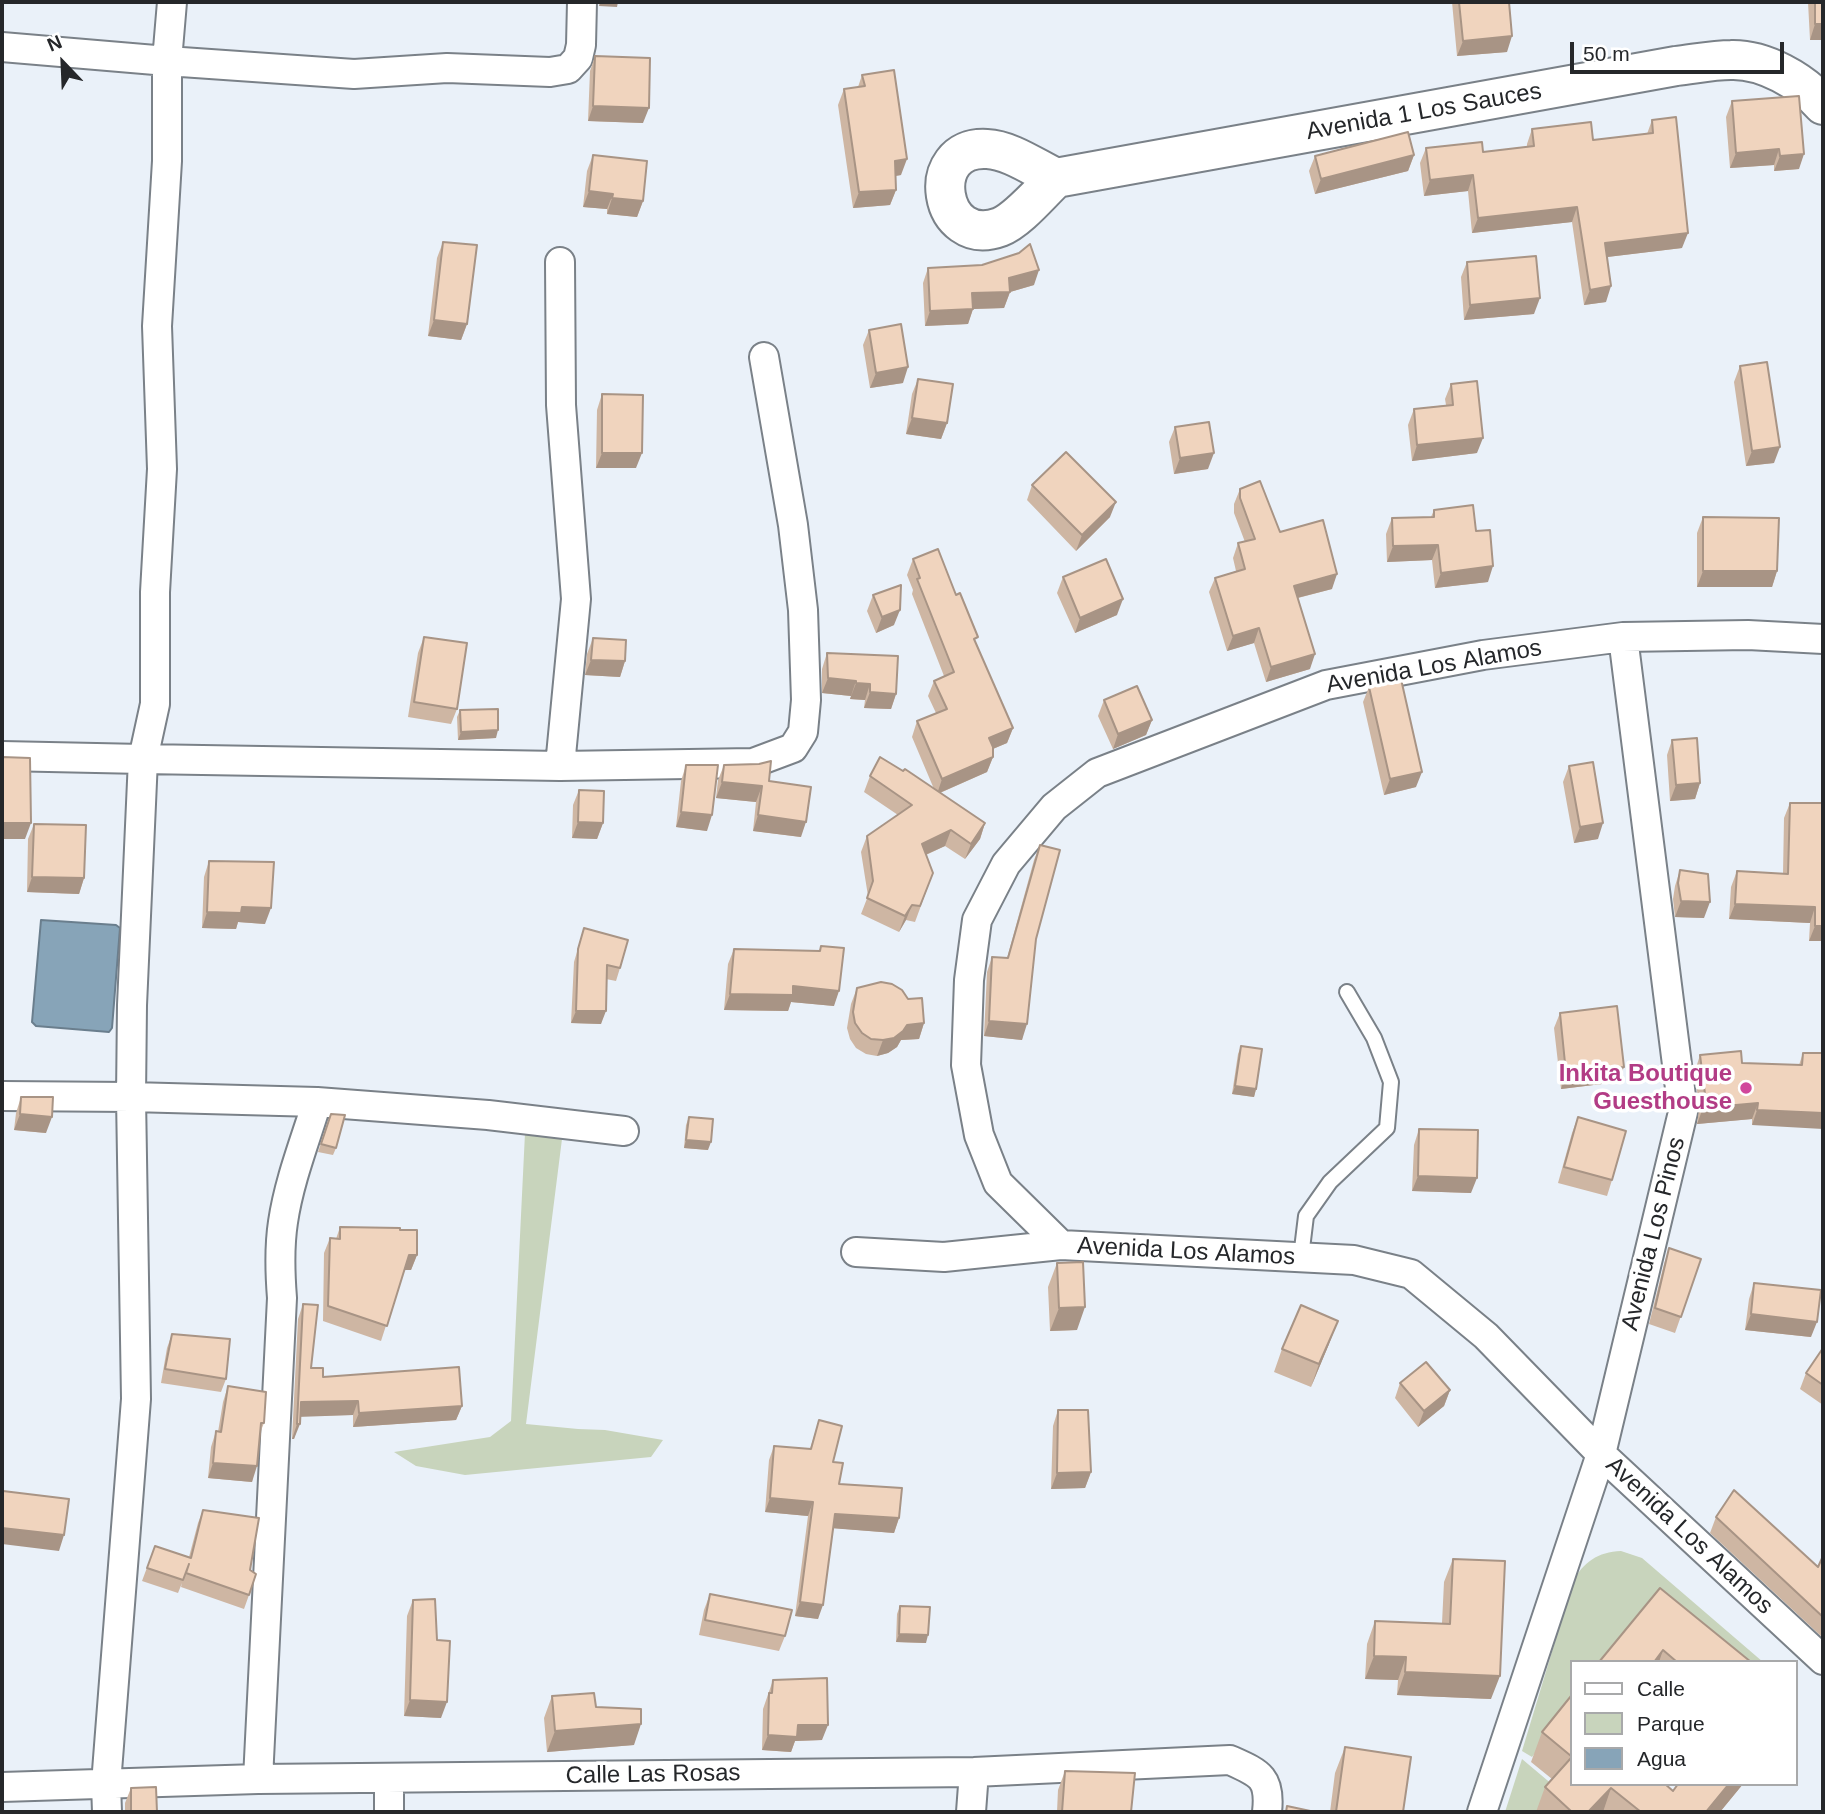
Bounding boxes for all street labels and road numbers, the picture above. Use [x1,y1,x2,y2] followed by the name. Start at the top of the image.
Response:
[1304,77,1544,147] street label: Avenida 1 Los Sauces
[1324,634,1544,700] street label: Avenida Los Alamos
[1616,1134,1692,1334] street label: Avenida Los Pinos
[1076,1232,1296,1272] street label: Avenida Los Alamos
[1599,1451,1779,1621] street label: Avenida Los Alamos
[565,1759,741,1791] street label: Calle Las Rosas

